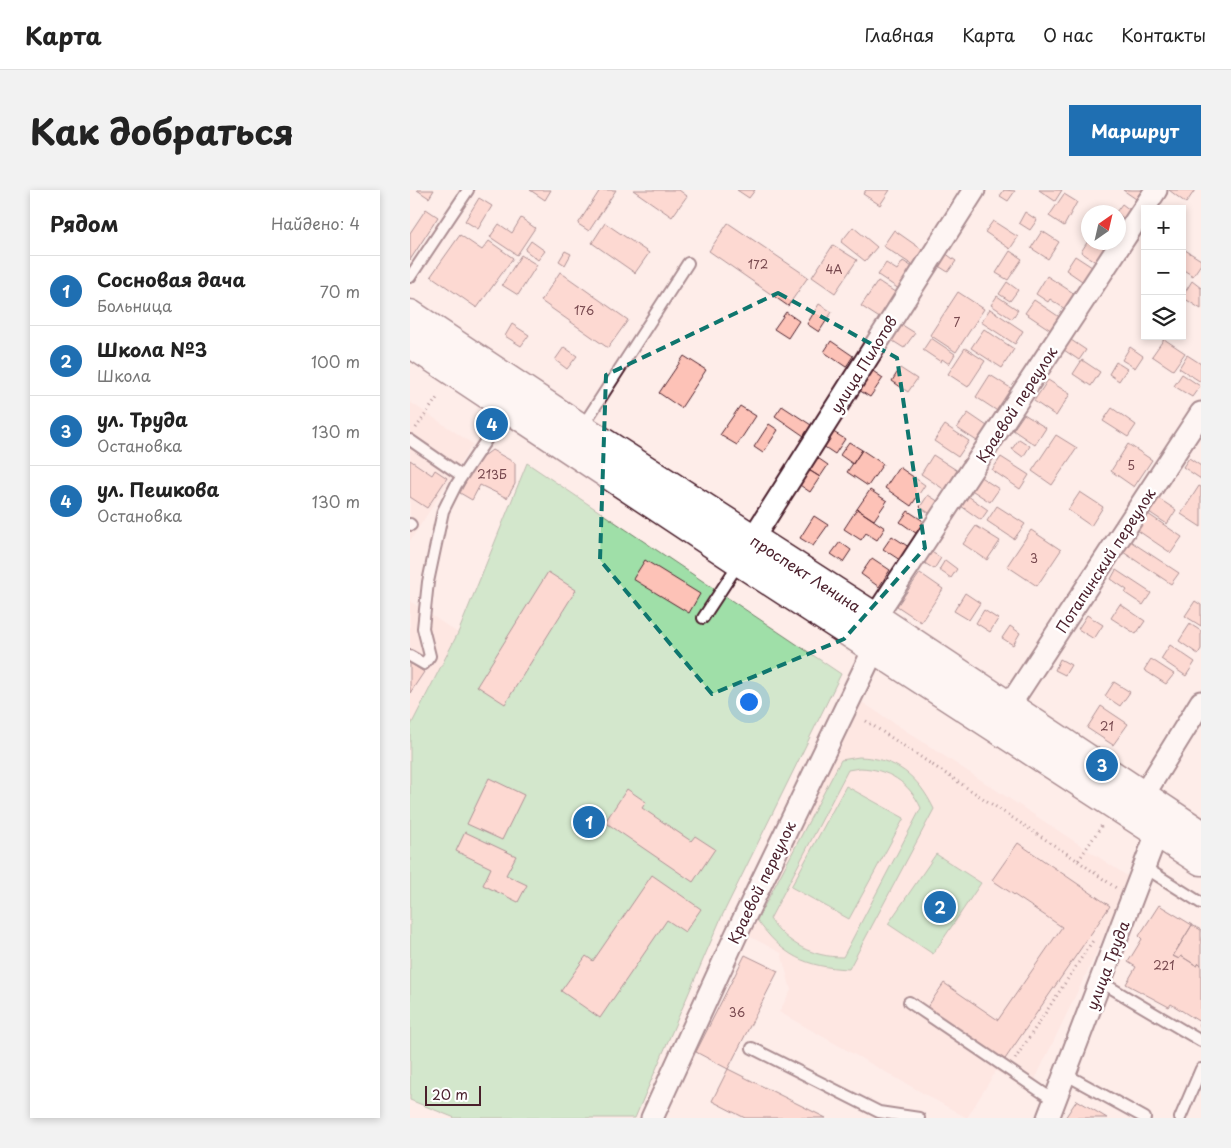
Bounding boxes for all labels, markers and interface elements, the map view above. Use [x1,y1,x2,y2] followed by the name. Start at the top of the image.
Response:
[25,17,102,53] text: Карта
[865,21,934,48] text: Главная
[962,21,1015,48] text: Карта
[1043,21,1093,48] text: О нас
[1121,21,1206,48] text: Контакты
[30,104,294,157] text: Как добраться
[1069,105,1201,156] button: Маршрут
[1081,205,1126,250] north arrow
[1141,205,1186,340] map controls
[1141,205,1186,250] button: +
[50,207,118,239] text: Рядом
[271,211,360,235] text: Найдено: 4
[1141,250,1186,295] button: −
[748,255,768,273] house number: 172
[825,260,843,278] house number: 4А
[97,265,246,293] text: Сосновая дача
[62,279,70,303] text: 1
[320,279,360,303] text: 70 m
[97,293,172,317] text: Больница
[1141,295,1186,340] button: layers
[574,301,594,319] house number: 176
[824,311,902,417] street label: улица Пилотов
[954,313,961,331] house number: 7
[97,335,207,363] text: Школа №3
[970,341,1062,467] street label: Краевой переулок
[60,349,72,373] text: 2
[311,349,360,373] text: 100 m
[97,363,151,387] text: Школа
[97,405,188,433] text: ул. Труда
[476,405,508,443] pin: 4
[61,419,71,443] text: 3
[312,419,360,443] text: 130 m
[97,433,182,457] text: Остановка
[1127,456,1135,474] house number: 5
[477,465,507,483] house number: 213Б
[97,475,219,503] text: ул. Пешкова
[1049,483,1161,637] street label: Потапинский переулок
[61,489,71,513] text: 4
[312,489,360,513] text: 130 m
[97,503,182,527] text: Остановка
[746,529,866,618] street label: проспект Ленина
[1030,549,1038,567] house number: 3
[736,689,762,715] your location
[1100,717,1114,735] house number: 21
[1086,746,1118,784] pin: 3
[573,803,605,841] pin: 1
[721,817,801,947] street label: Краевой переулок
[924,888,956,926] pin: 2
[1079,916,1135,1013] street label: улица Труда
[1153,956,1175,974] house number: 221
[729,1003,745,1021] house number: 36
[425,1083,481,1106] scale bar
[432,1084,468,1105] text: 20 m

